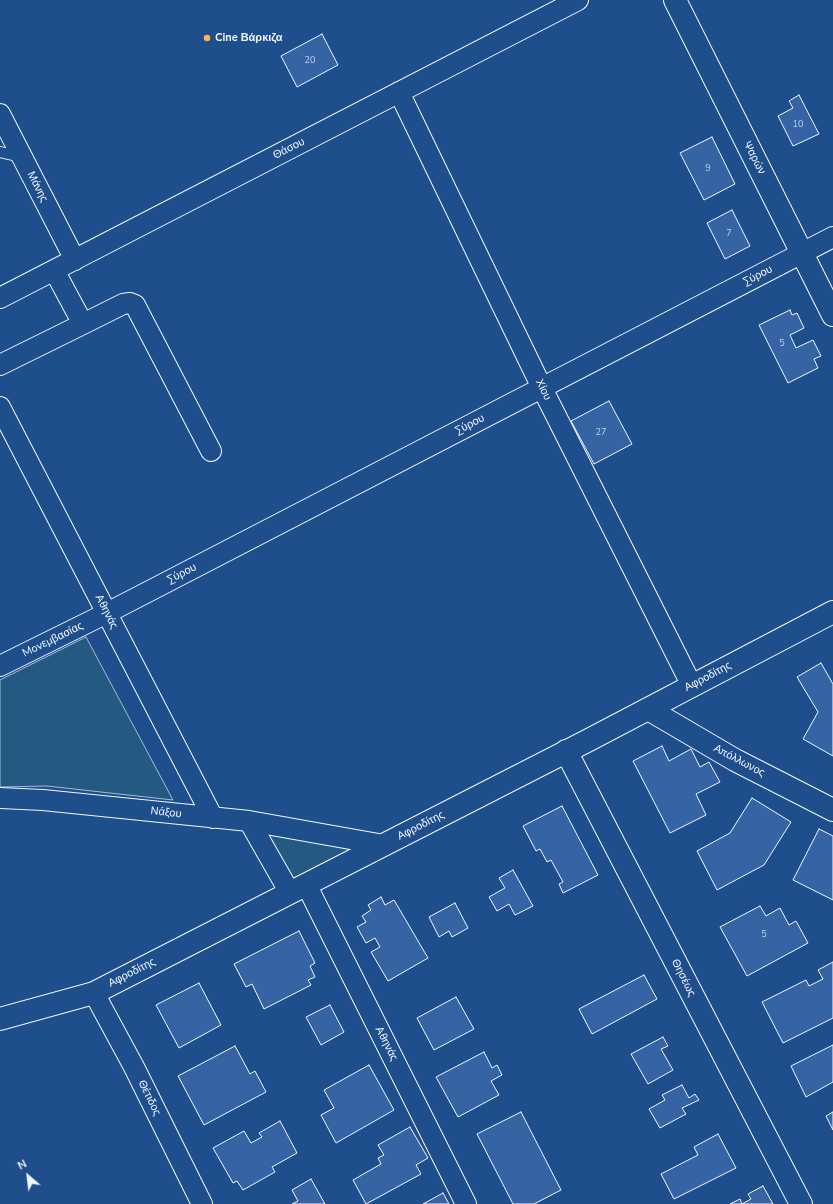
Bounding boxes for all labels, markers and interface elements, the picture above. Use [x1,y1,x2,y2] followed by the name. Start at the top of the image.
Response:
[215,31,283,45] place label: Cine Βάρκιζα
[202,33,212,43] marker: Cine Βάρκιζα
[305,56,315,66] house number: 20
[793,120,803,130] house number: 10
[271,135,307,163] street label: Θάσου
[740,139,768,177] street label: Ψαρών
[705,164,711,174] house number: 9
[24,170,50,204] street label: Μάνης
[726,229,732,239] house number: 7
[741,263,775,289] street label: Σύρου
[779,339,785,349] house number: 5
[532,377,554,403] street label: Χίου
[453,412,487,438] street label: Σύρου
[596,428,606,438] house number: 27
[165,561,199,587] street label: Σύρου
[92,593,120,631] street label: Αθηνάς
[21,620,85,660] street label: Movεμβασίας
[682,659,734,695] street label: Αφροδίτης
[711,742,767,780] street label: Απόλλωνος
[150,805,182,821] street label: Νάξου
[395,809,447,843] street label: Αφροδίτης
[761,930,767,940] house number: 5
[106,956,158,990] street label: Αφροδίτης
[668,957,698,999] street label: Θησέως
[372,1025,400,1063] street label: Αθηνάς
[135,1078,163,1118] street label: Θέτιδος
[8,1156,48,1196] north arrow
[15,1156,29,1174] text: N

